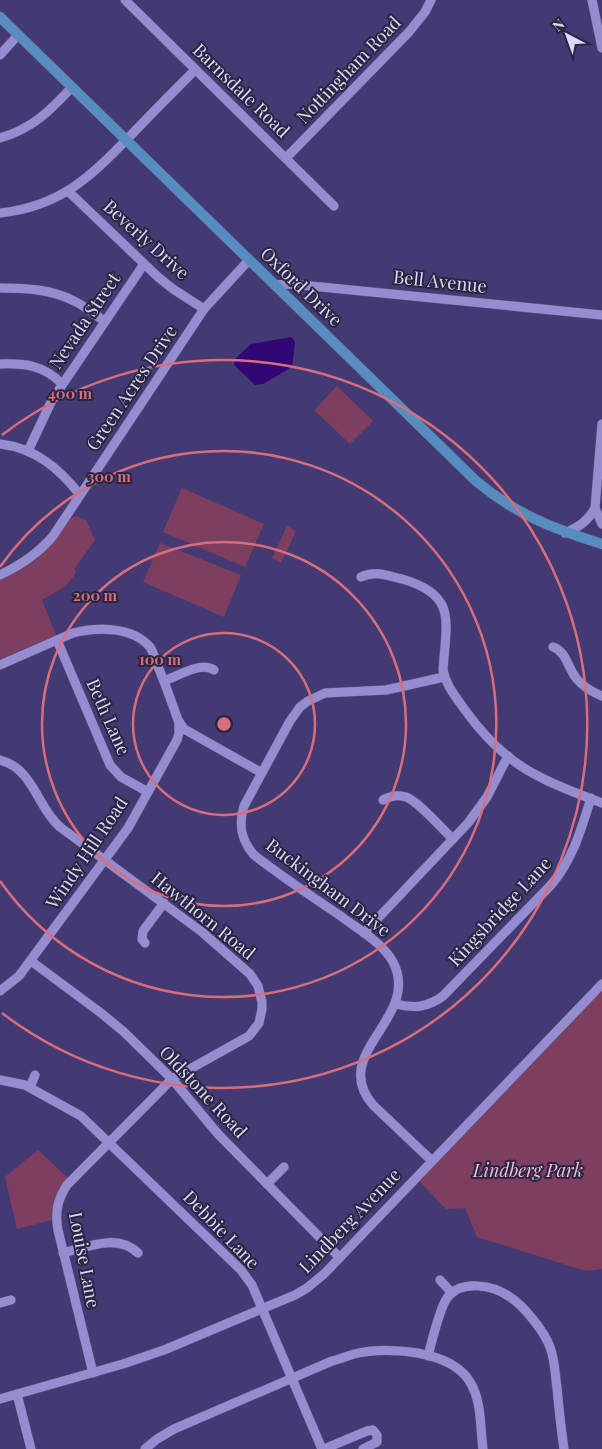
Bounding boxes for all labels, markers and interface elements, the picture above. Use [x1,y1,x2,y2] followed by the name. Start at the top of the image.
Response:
[291,10,406,128] street label: Nottingham Road
[542,10,592,60] north arrow
[548,14,568,35] text: N
[188,38,296,143] street label: Barnsdale Road
[99,194,195,284] street label: Beverly Drive
[256,241,348,331] street label: Oxford Drive
[392,264,488,298] street label: Bell Avenue
[43,267,126,373] street label: Nevada Street
[80,320,182,455] street label: Green Acres Drive
[48,383,93,403] text: 400 m
[87,466,131,486] text: 300 m
[73,585,118,605] text: 200 m
[139,649,182,669] text: 100 m
[81,675,136,759] street label: Beth Lane
[215,715,233,733] centre of rings
[39,791,133,914] street label: Windy Hill Road
[262,833,396,942] street label: Buckingham Drive
[442,851,556,971] street label: Kingsbridge Lane
[147,866,261,965] street label: Hawthorn Road
[155,1040,253,1143] street label: Oldstone Road
[472,1158,583,1182] park label: Lindberg Park
[293,1163,406,1278] street label: Lindberg Avenue
[178,1185,265,1274] street label: Debbie Lane
[64,1210,106,1310] street label: Louise Lane

